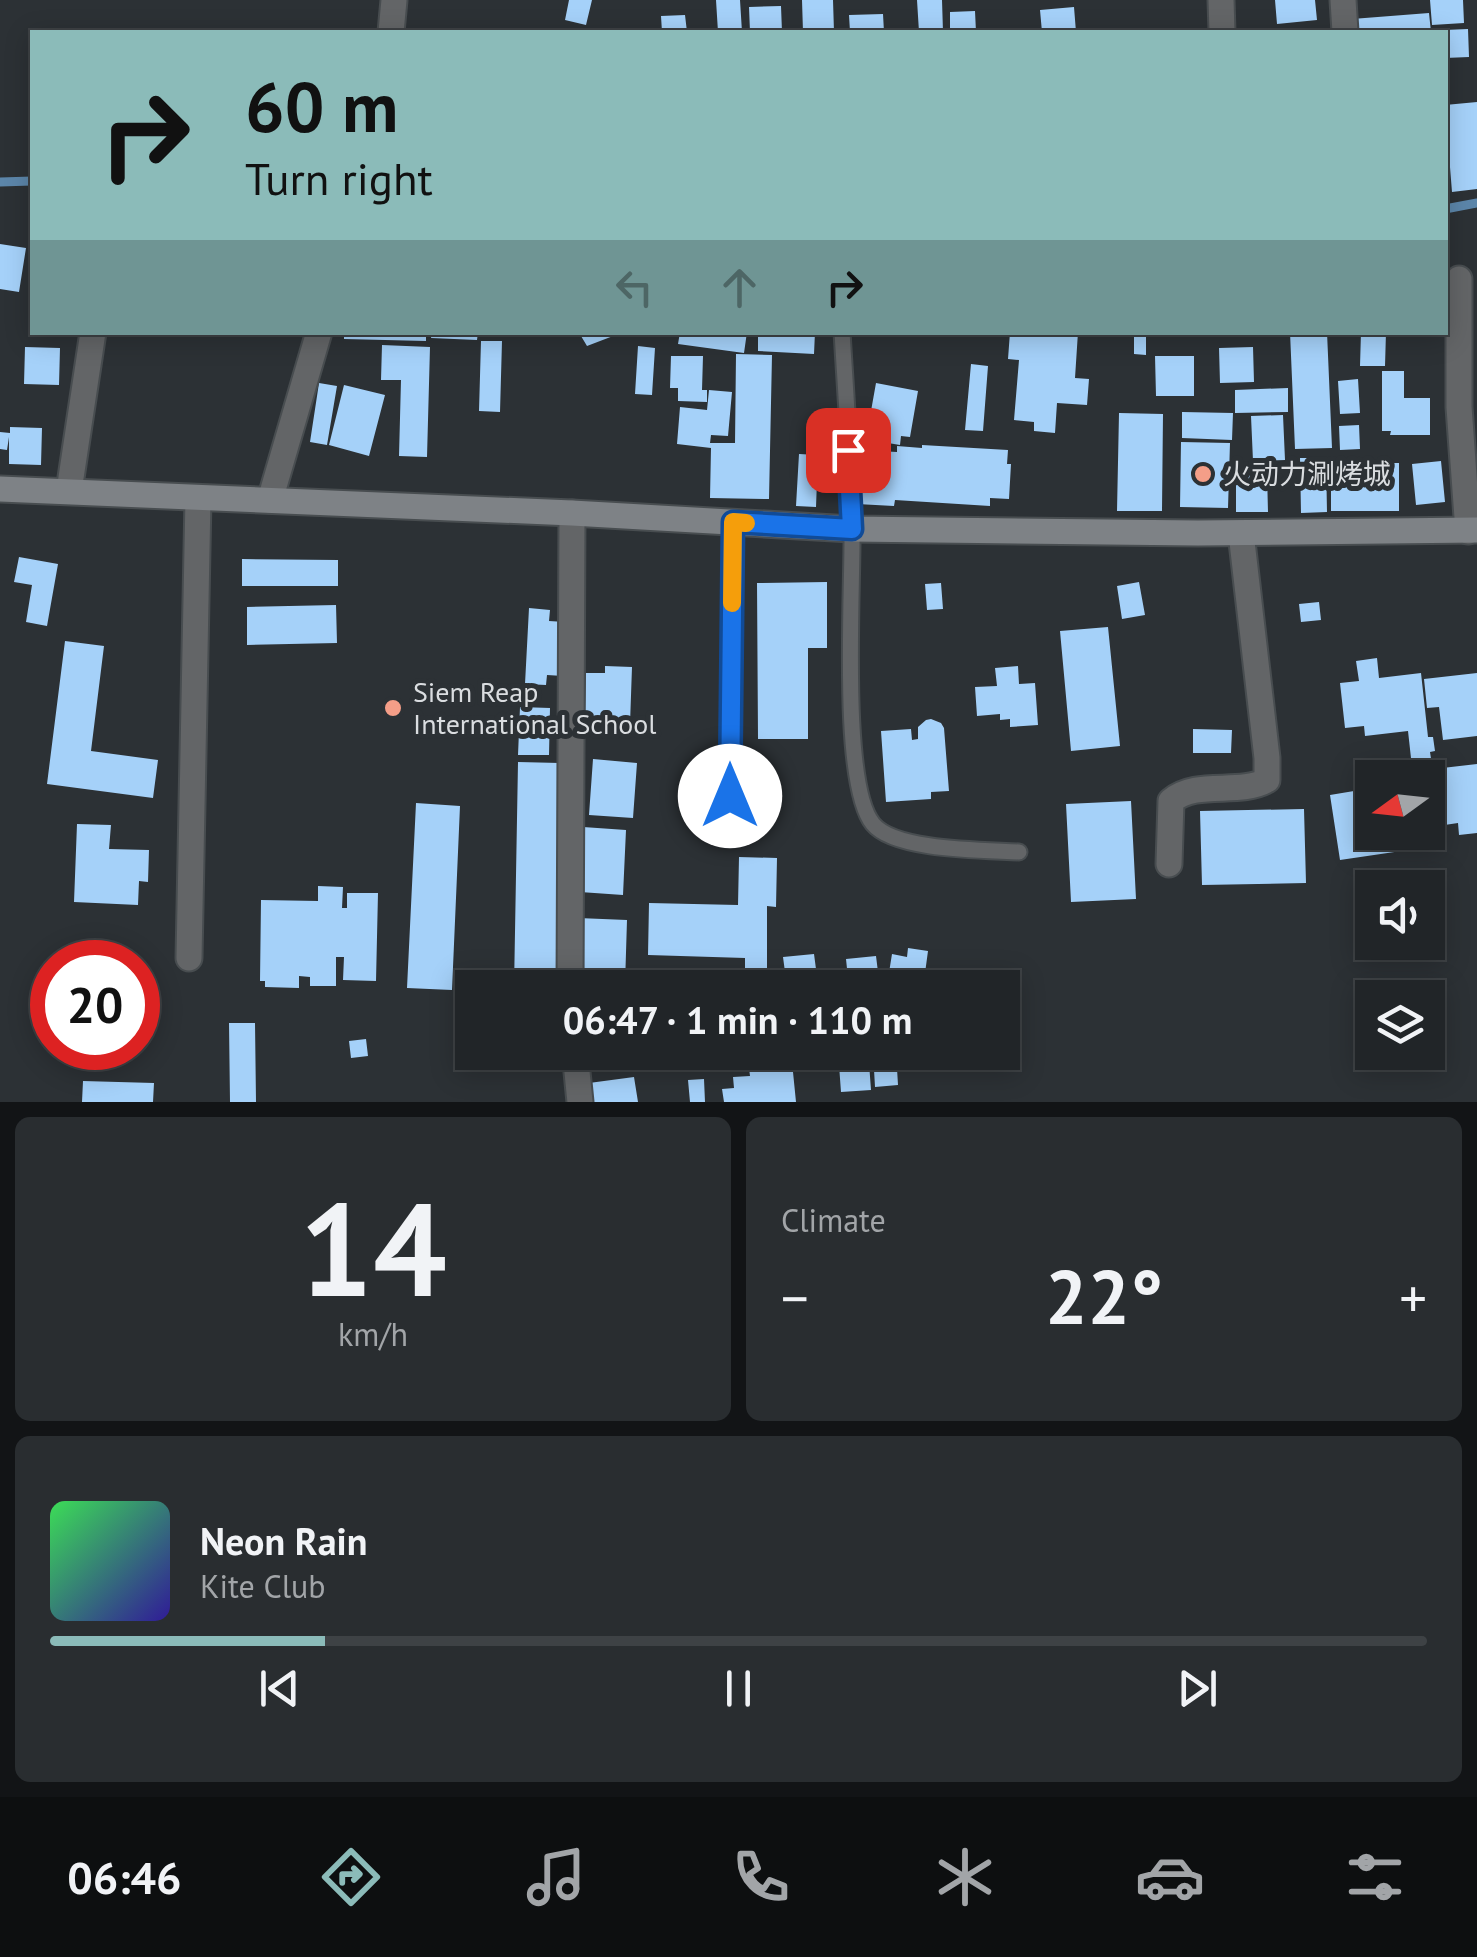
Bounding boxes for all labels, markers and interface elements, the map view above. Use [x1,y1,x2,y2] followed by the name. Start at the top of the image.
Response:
[245,61,398,151] text: 60 m
[80,70,210,200] icon: right
[245,149,433,207] text: Turn right
[607,260,662,315] icon: left
[712,260,767,315] icon: ahead
[817,260,872,315] icon: right
[806,408,891,493] pin
[821,423,876,478] icon: arrive
[1223,455,1391,492] place label: 火动力涮烤城
[1192,463,1214,485] marker: 火动力涮烤城
[413,673,656,742] place label: Siem Reap International School
[382,697,404,719] marker: Siem Reap International School
[678,744,782,848] position arrow
[1355,760,1445,850] north arrow
[1355,760,1445,1070] map controls
[1355,870,1445,960] button: sound
[30,940,160,1070] speed limit sign: 20
[1355,980,1445,1070] button: layers
[563,995,912,1044] text: 06:47 · 1 min · 110 m
[299,1164,447,1332] text: 14
[781,1199,886,1241] text: Climate
[1045,1248,1163,1345] text: 22°
[781,1262,809,1333] text: −
[1399,1262,1427,1333] text: +
[338,1313,408,1355] text: km/h
[200,1516,367,1565] text: Neon Rain
[200,1565,326,1607] text: Kite Club
[252,1661,307,1716] icon: previous
[711,1661,766,1716] icon: pause
[1170,1661,1225,1716] icon: next
[316,1842,386,1912] icon: directions
[521,1842,591,1912] icon: music
[726,1842,796,1912] icon: phone
[930,1842,1000,1912] icon: climate
[1135,1842,1205,1912] icon: car
[1340,1842,1410,1912] icon: filters
[67,1848,182,1906] text: 06:46

